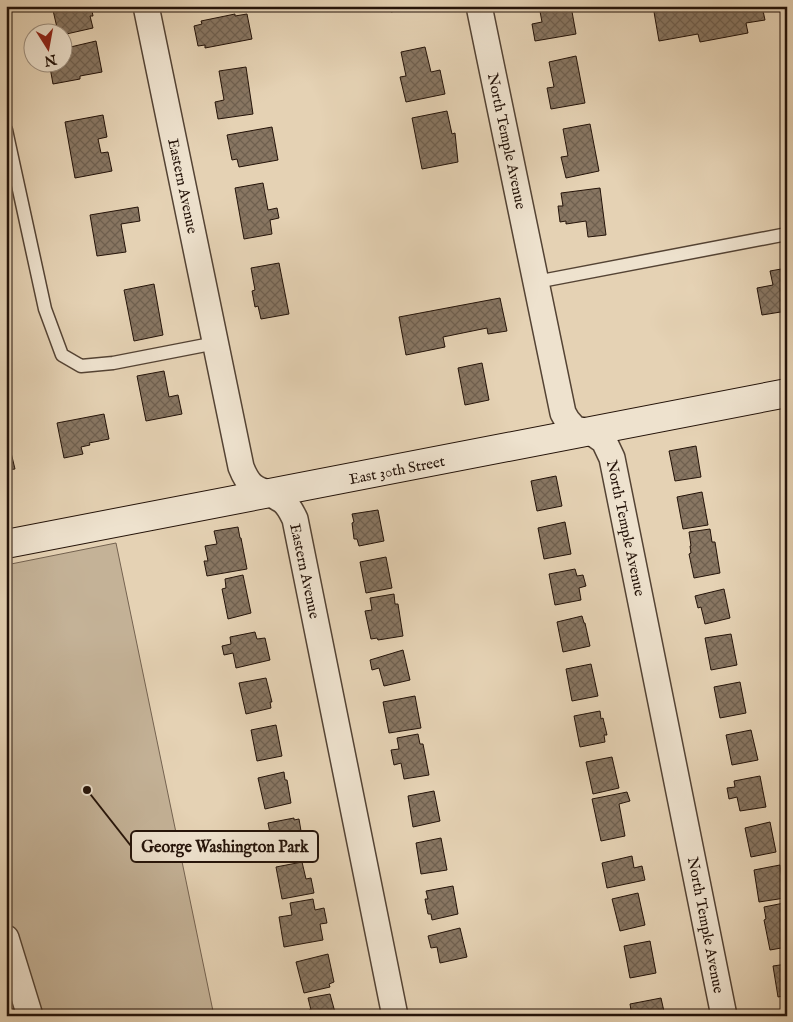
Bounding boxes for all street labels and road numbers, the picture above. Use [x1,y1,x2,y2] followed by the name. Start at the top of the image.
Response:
[483,71,530,211] street label: North Temple Avenue
[163,137,202,236] street label: Eastern Avenue
[348,452,447,489] street label: East 30th Street
[602,458,649,598] street label: North Temple Avenue
[285,522,324,621] street label: Eastern Avenue
[683,855,728,995] street label: North Temple Avenue

